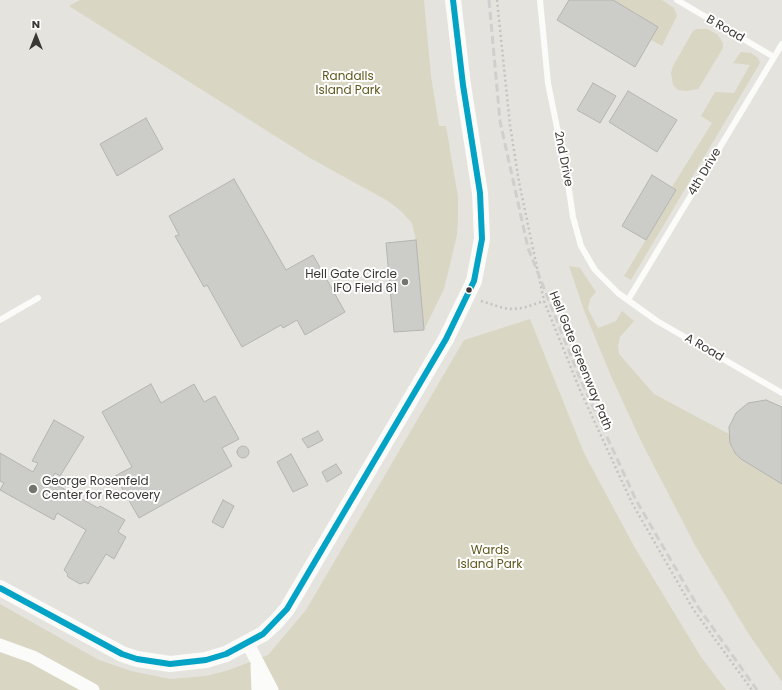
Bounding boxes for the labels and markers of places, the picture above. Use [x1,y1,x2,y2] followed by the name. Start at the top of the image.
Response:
[305,268,397,296] place label: Hell Gate Circle IFO Field 61
[400,277,410,287] marker: Hell Gate Circle IFO Field 61
[464,285,474,295] unlabelled marker
[42,475,160,503] place label: George Rosenfeld Center for Recovery
[27,483,39,495] marker: George Rosenfeld Center for Recovery

